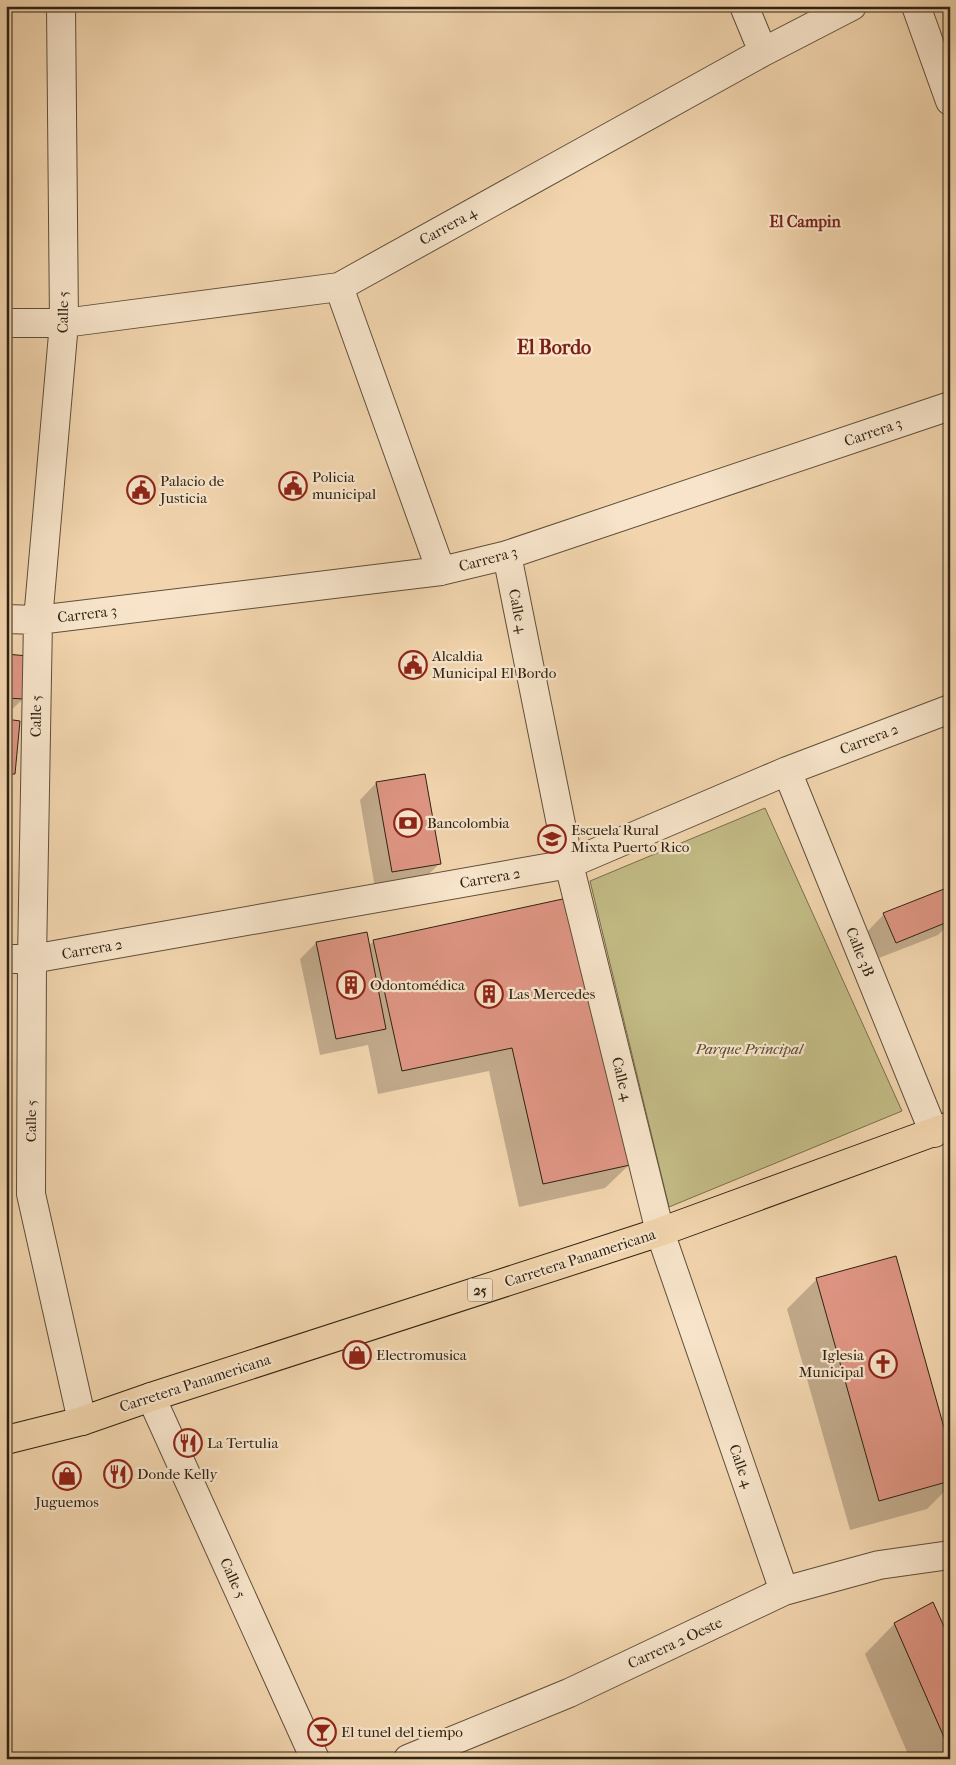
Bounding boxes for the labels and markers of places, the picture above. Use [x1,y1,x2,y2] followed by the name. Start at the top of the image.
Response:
[312,468,376,503] place label: Policia municipal
[278,471,308,501] public building icon: Policia municipal
[159,472,225,507] place label: Palacio de Justicia
[126,475,156,505] public building icon: Palacio de Justicia
[431,647,557,682] place label: Alcaldia Municipal El Bordo
[398,650,428,680] public building icon: Alcaldia Municipal El Bordo
[393,808,423,838] bank icon: Bancolombia
[427,814,511,832] place label: Bancolombia
[571,821,690,856] place label: Escuela Rural Mixta Puerto Rico
[537,824,567,854] school or university icon: Escuela Rural Mixta Puerto Rico
[336,970,366,1000] building icon: Odontomédica
[370,976,466,994] place label: Odontomédica
[474,979,504,1009] building icon: Las Mercedes
[508,985,596,1003] place label: Las Mercedes
[342,1340,372,1370] shop icon: Electromusica
[376,1346,468,1364] place label: Electromusica
[799,1346,865,1381] place label: Iglesia Municipal
[868,1349,898,1379] church icon: Iglesia Municipal
[173,1428,203,1458] restaurant icon: La Tertulia
[207,1434,279,1452] place label: La Tertulia
[103,1459,133,1489] restaurant icon: Donde Kelly
[52,1461,82,1491] shop icon: Juguemos
[137,1465,218,1483] place label: Donde Kelly
[34,1493,99,1511] place label: Juguemos
[307,1717,337,1747] bar icon: El tunel del tiempo
[341,1723,463,1741] place label: El tunel del tiempo

